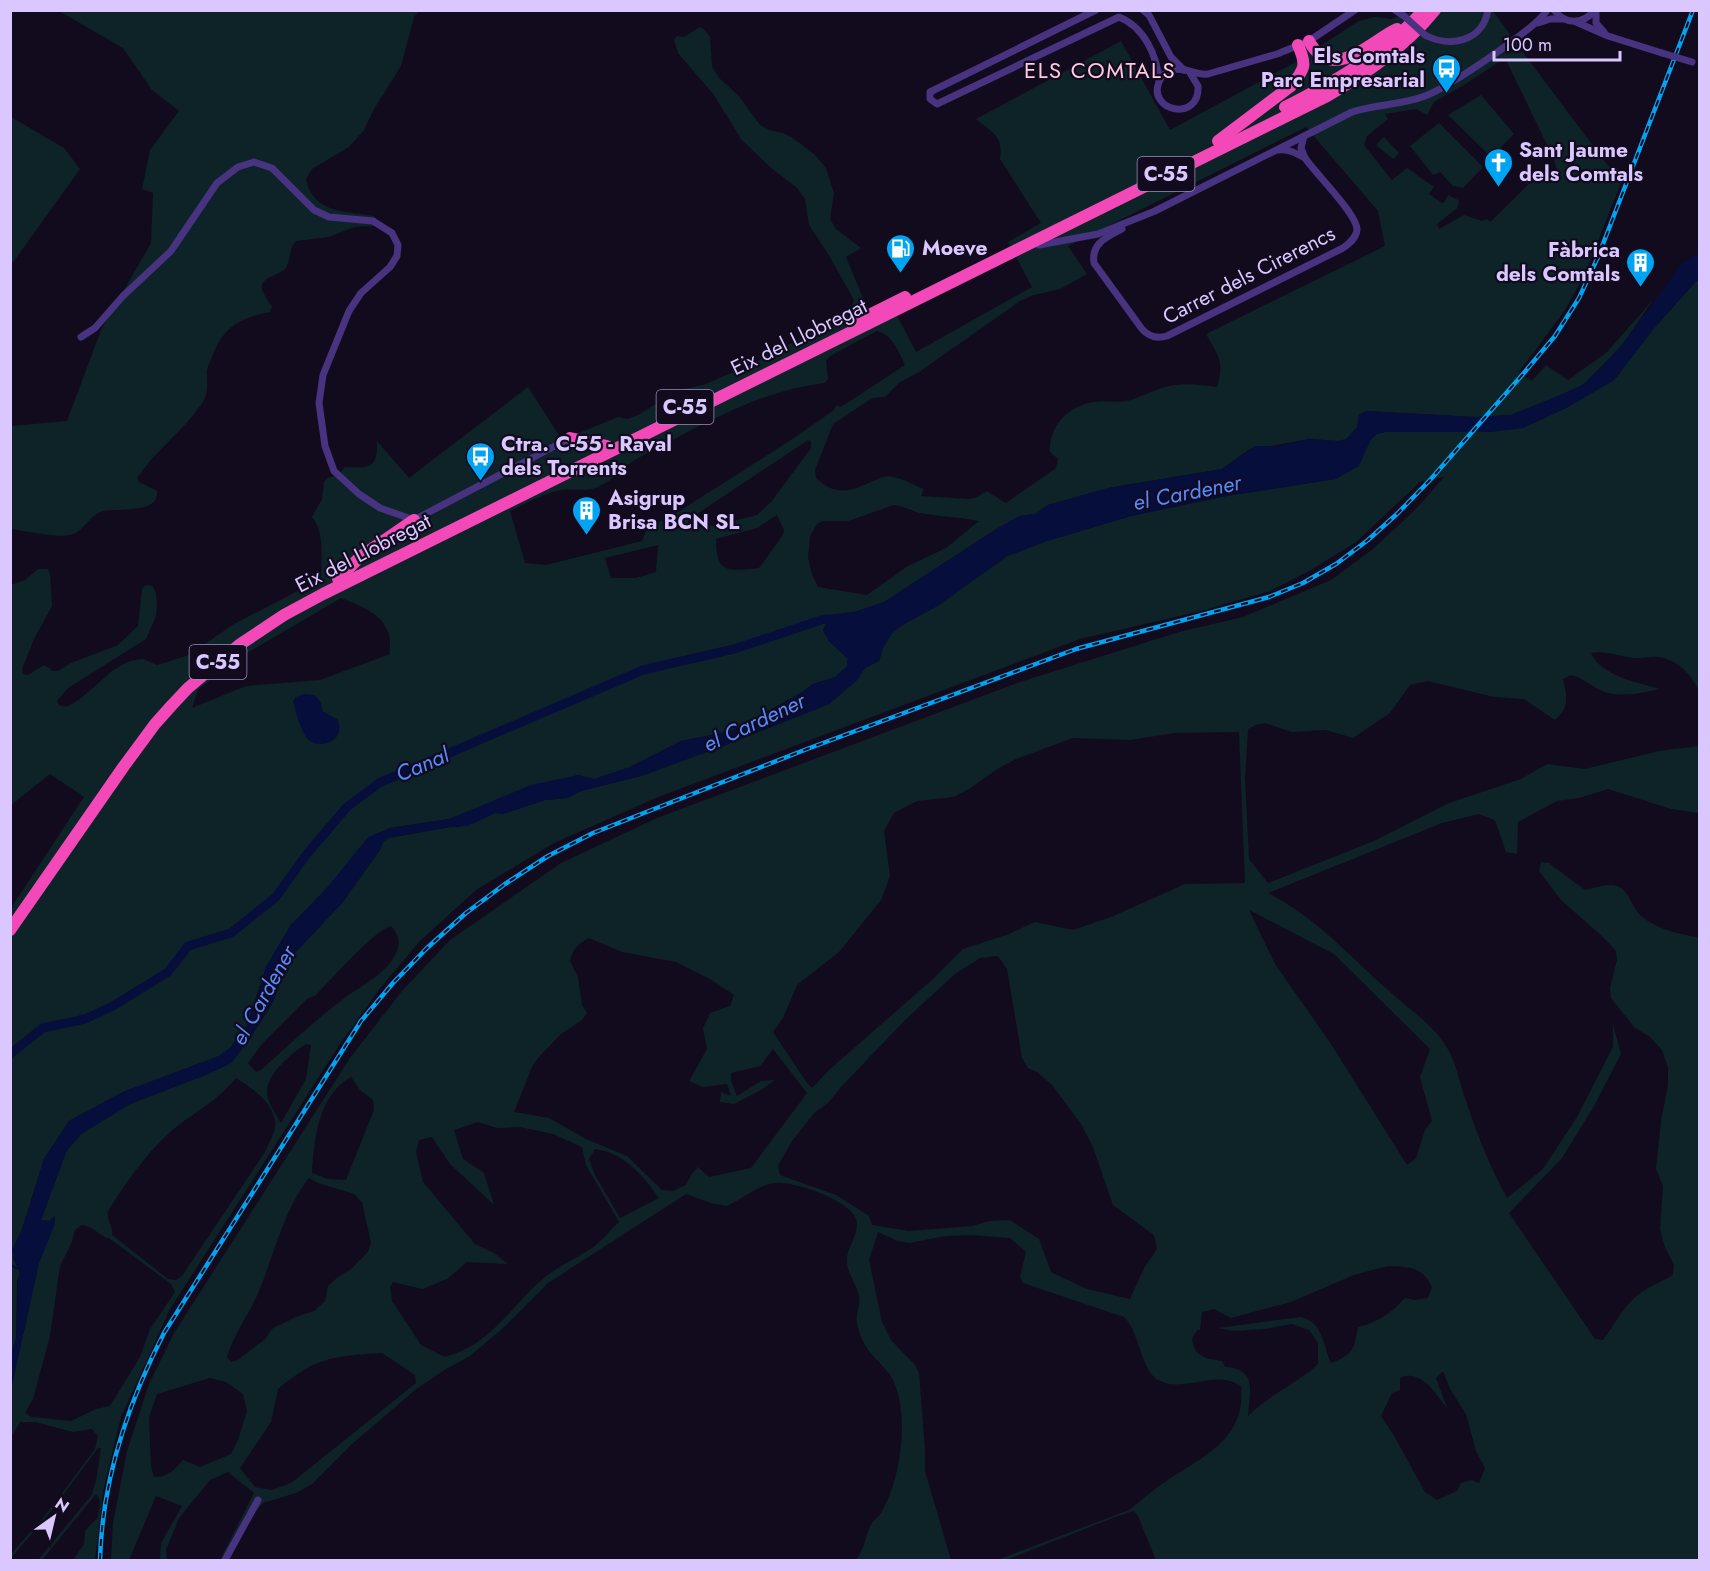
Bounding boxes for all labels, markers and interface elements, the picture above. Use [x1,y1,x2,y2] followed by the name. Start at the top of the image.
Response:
[1494,24,1620,62] scale bar
[1503,32,1552,58] text: 100 m
[1261,41,1425,95] place label: Els Comtals Parc Empresarial
[1430,52,1462,94] bus stop icon: Els Comtals Parc Empresarial
[1024,54,1176,86] district label: ELS COMTALS
[1519,135,1644,189] place label: Sant Jaume dels Comtals
[1482,146,1514,188] church icon: Sant Jaume dels Comtals
[1138,157,1194,191] road number: C-55
[1158,218,1340,332] street label: Carrer dels Cirerencs
[885,232,917,274] fuel station icon: Moeve
[922,233,988,263] place label: Moeve
[1496,235,1620,289] place label: Fàbrica dels Comtals
[1625,246,1657,288] building icon: Fàbrica dels Comtals
[726,291,872,383] street label: Eix del Llobregat
[656,390,714,424] road number: C-55
[501,429,672,483] place label: Ctra. C-55 - Raval dels Torrents
[464,440,496,482] bus stop icon: Ctra. C-55 - Raval dels Torrents
[1130,466,1245,518] water label: el Cardener
[607,483,739,537] place label: Asigrup Brisa BCN SL
[571,494,603,536] building icon: Asigrup Brisa BCN SL
[290,506,436,600] street label: Eix del Llobregat
[190,645,246,679] road number: C-55
[698,684,812,760] water label: el Cardener
[390,738,455,789] water label: Canal
[223,938,304,1051] water label: el Cardener
[24,1487,84,1547] north arrow
[50,1492,74,1518] text: N

